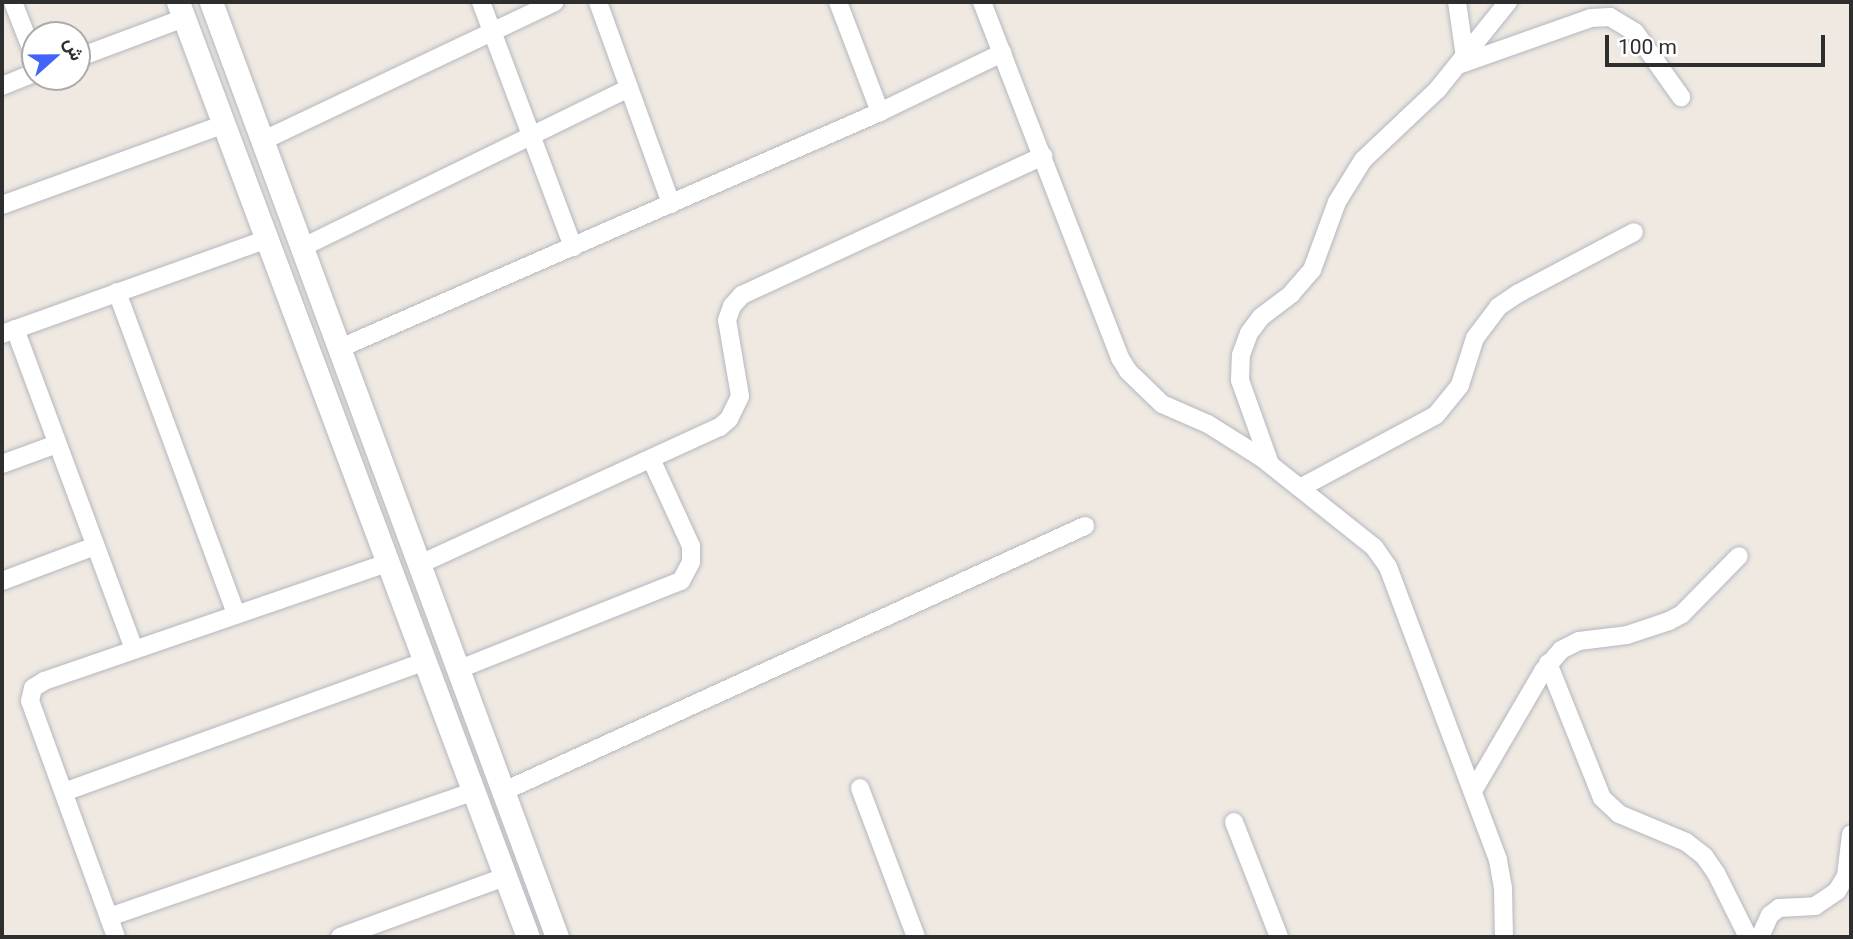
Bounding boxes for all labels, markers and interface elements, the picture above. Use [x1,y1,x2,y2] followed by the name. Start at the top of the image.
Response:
[21,21,91,91] north arrow
[1608,21,1828,65] scale bar
[59,34,89,64] text: ش
[1618,35,1677,59] text: 100 m

